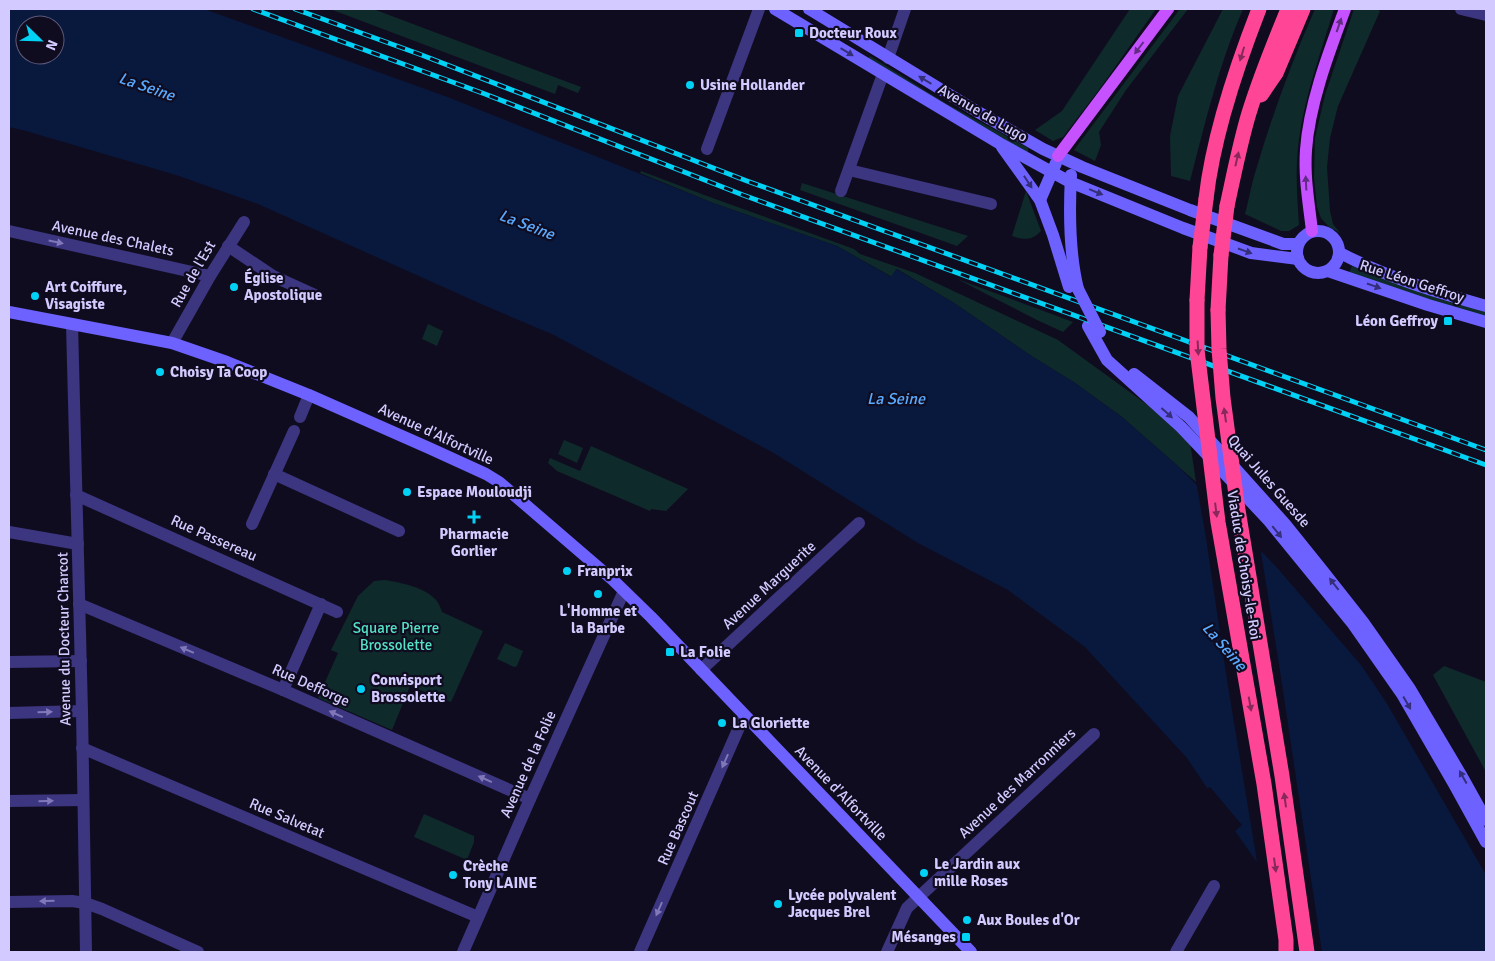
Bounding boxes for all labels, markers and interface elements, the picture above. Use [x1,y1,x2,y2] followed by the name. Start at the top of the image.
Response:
[15,15,65,65] north arrow
[1335,17,1343,32] one-way arrow
[809,24,897,42] place label: Docteur Roux
[793,27,805,39] marker: Docteur Roux
[42,37,61,53] text: N
[1134,41,1144,55] one-way arrow
[840,47,853,56] one-way arrow
[1238,47,1246,62] one-way arrow
[116,68,178,106] water label: La Seine
[700,76,805,94] place label: Usine Hollander
[918,76,931,85] one-way arrow
[684,79,696,91] marker: Usine Hollander
[935,80,1031,146] street label: Avenue de Lugo
[1233,152,1241,167] one-way arrow
[1023,175,1033,189] one-way arrow
[1302,175,1310,191] one-way arrow
[1089,189,1103,197] one-way arrow
[496,205,558,245] water label: La Seine
[51,216,176,260] street label: Avenue des Chalets
[49,238,64,246] one-way arrow
[167,238,219,310] street label: Rue de l'Est
[1238,248,1253,255] one-way arrow
[1358,256,1466,306] street label: Rue Léon Geffroy
[244,268,322,304] place label: Église Apostolique
[45,278,127,313] place label: Art Coiffure, Visagiste
[228,281,240,293] marker: Église Apostolique
[1367,282,1382,290] one-way arrow
[29,290,41,302] marker: Art Coiffure, Visagiste
[1355,312,1439,330] place label: Léon Geffroy
[1442,315,1454,327] marker: Léon Geffroy
[1194,341,1202,357] one-way arrow
[170,363,267,381] place label: Choisy Ta Coop
[154,366,166,378] marker: Choisy Ta Coop
[867,389,926,409] water label: La Seine
[375,399,497,469] street label: Avenue d'Alfortville
[1221,406,1229,422] one-way arrow
[1160,407,1172,419] one-way arrow
[1224,431,1314,531] street label: Quai Jules Guesde
[417,483,532,501] place label: Espace Mouloudji
[401,486,413,498] marker: Espace Mouloudji
[1223,489,1265,641] street label: Viaduc de Choisy-le-Roi
[1212,502,1220,518] one-way arrow
[168,511,260,565] street label: Rue Passereau
[468,511,480,523] marker: Pharmacie Gorlier
[439,525,509,560] place label: Pharmacie Gorlier
[1272,525,1283,538] one-way arrow
[719,537,819,633] street label: Avenue Marguerite
[53,552,75,726] street label: Avenue du Docteur Charcot
[577,562,633,580] place label: Franprix
[561,565,573,577] marker: Franprix
[1328,578,1339,591] one-way arrow
[592,588,604,600] marker: L'Homme et la Barbe
[559,602,637,637] place label: L'Homme et la Barbe
[1198,618,1251,676] water label: La Seine
[353,619,439,654] park label: Square Pierre Brossolette
[680,643,731,661] place label: La Folie
[180,645,194,653] one-way arrow
[664,646,676,658] marker: La Folie
[269,660,353,710] street label: Rue Defforge
[371,671,445,706] place label: Convisport Brossolette
[355,683,367,695] marker: Convisport Brossolette
[1403,696,1411,711] one-way arrow
[1246,697,1254,713] one-way arrow
[38,708,54,716] one-way arrow
[496,708,560,820] street label: Avenue de la Folie
[329,709,343,717] one-way arrow
[732,714,810,732] place label: La Gloriette
[716,717,728,729] marker: La Gloriette
[955,724,1080,842] street label: Avenue des Marronniers
[791,742,891,844] street label: Avenue d'Alfortville
[720,754,728,768] one-way arrow
[1458,771,1467,784] one-way arrow
[478,775,492,783] one-way arrow
[654,788,702,868] street label: Rue Bascout
[1281,792,1289,808] one-way arrow
[247,794,327,842] street label: Rue Salvetat
[38,797,54,805] one-way arrow
[934,855,1021,890] place label: Le Jardin aux mille Roses
[463,857,538,892] place label: Crèche Tony LAINE
[1271,857,1279,873] one-way arrow
[918,867,930,879] marker: Le Jardin aux mille Roses
[447,869,459,881] marker: Crèche Tony LAINE
[788,886,897,921] place label: Lycée polyvalent Jacques Brel
[39,898,55,906] one-way arrow
[772,898,784,910] marker: Lycée polyvalent Jacques Brel
[655,902,663,916] one-way arrow
[977,911,1080,929] place label: Aux Boules d'Or
[961,914,973,926] marker: Aux Boules d'Or
[891,928,956,946] place label: Mésanges
[960,931,972,943] marker: Mésanges

